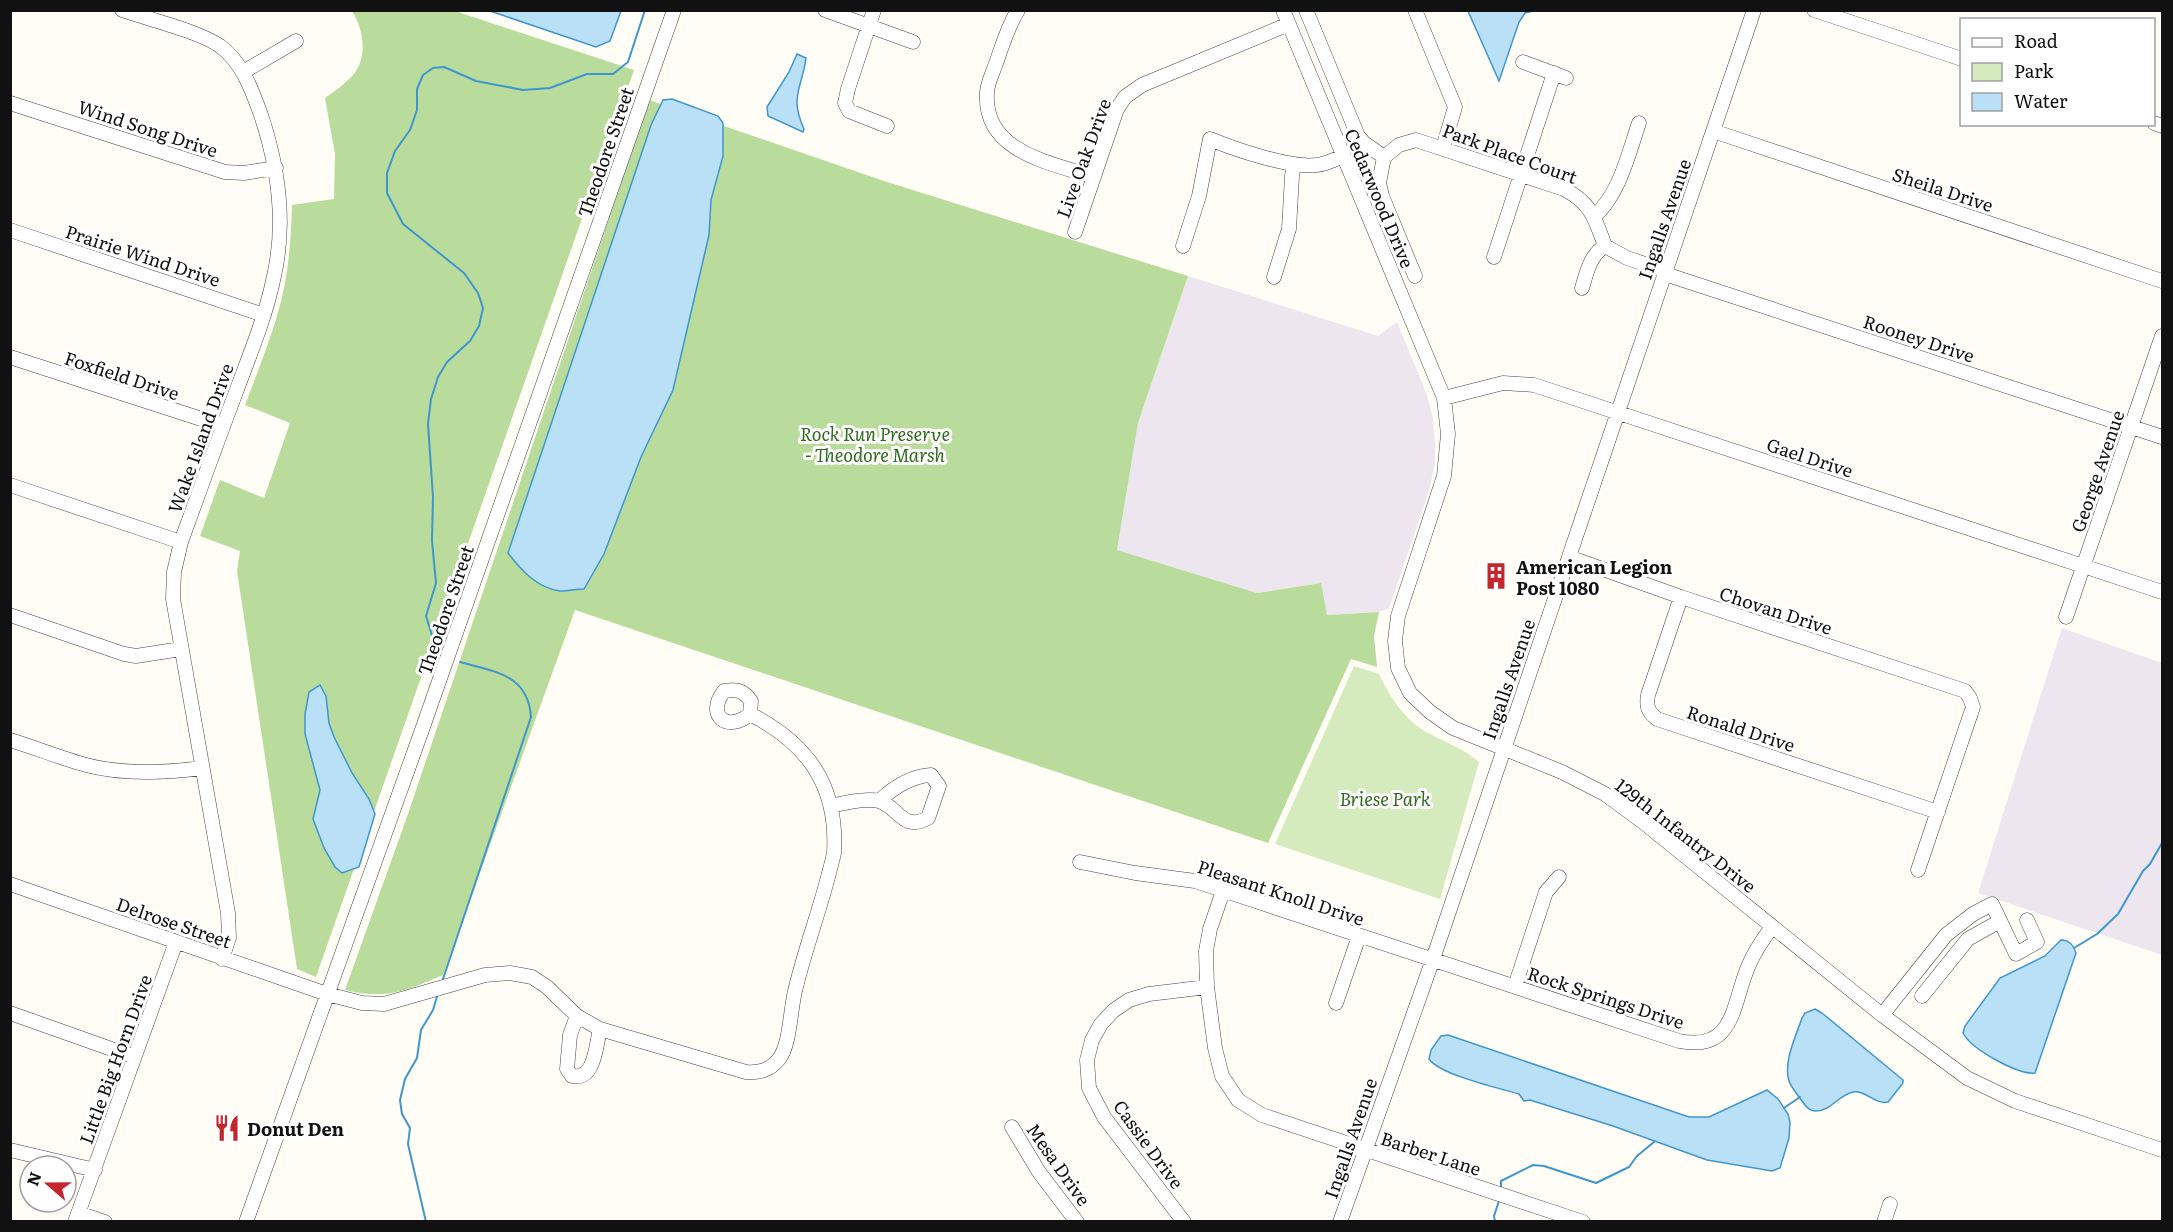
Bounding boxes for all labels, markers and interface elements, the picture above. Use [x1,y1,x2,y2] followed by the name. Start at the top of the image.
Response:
[1960,18,2155,126] legend
[2014,27,2058,54] text: Road
[2014,57,2055,84] text: Park
[570,83,640,221] street label: Theodore Street
[2014,87,2068,114] text: Water
[75,93,221,163] street label: Wind Song Drive
[1049,95,1117,221] street label: Live Oak Drive
[1439,116,1582,190] street label: Park Place Court
[1338,124,1422,272] street label: Cedarwood Drive
[1631,155,1697,283] street label: Ingalls Avenue
[1889,160,1997,218] street label: Sheila Drive
[62,217,224,293] street label: Prairie Wind Drive
[1860,307,1978,369] street label: Rooney Drive
[61,344,183,406] street label: Foxfield Drive
[160,359,240,517] street label: Wake Island Drive
[2063,406,2131,536] street label: George Avenue
[800,420,950,468] park label: Rock Run Preserve - Theodore Marsh
[1763,430,1857,484] street label: Gael Drive
[410,541,480,679] street label: Theodore Street
[1516,553,1673,601] place label: American Legion Post 1080
[1481,561,1511,591] building icon: American Legion Post 1080
[1716,579,1836,641] street label: Chovan Drive
[1475,615,1541,743] street label: Ingalls Avenue
[1683,698,1799,758] street label: Ronald Drive
[1610,771,1762,899] street label: 129th Infantry Drive
[1339,785,1431,812] park label: Briese Park
[1194,852,1368,932] street label: Pleasant Knoll Drive
[113,890,236,955] street label: Delrose Street
[1524,959,1688,1035] street label: Rock Springs Drive
[72,971,158,1147] street label: Little Big Horn Drive
[1317,1074,1383,1202] street label: Ingalls Avenue
[1107,1094,1191,1194] street label: Cassie Drive
[212,1113,242,1143] restaurant icon: Donut Den
[247,1115,344,1142] place label: Donut Den
[1021,1117,1097,1211] street label: Mesa Drive
[1377,1124,1485,1182] street label: Barber Lane
[18,1154,78,1214] north arrow
[19,1168,47,1189] text: N

